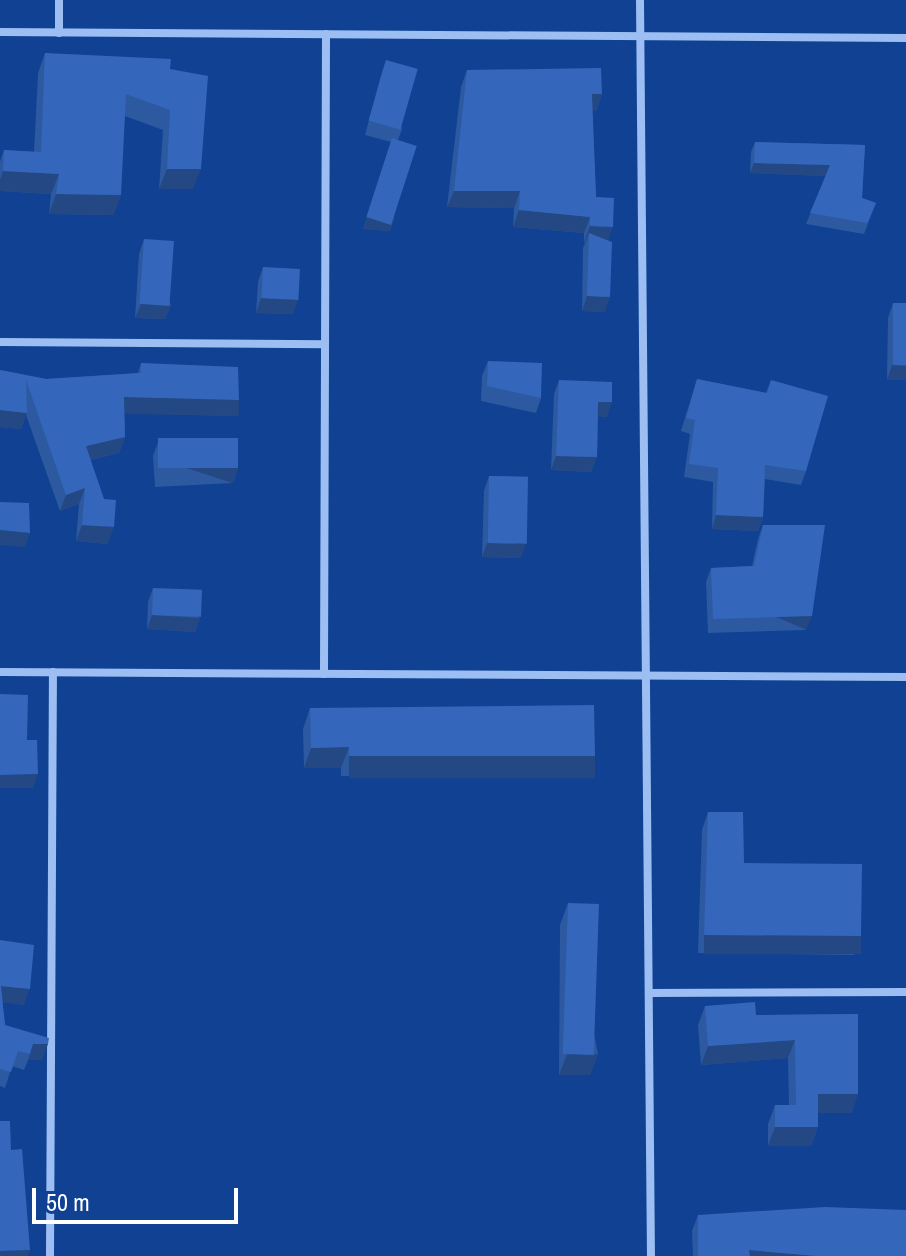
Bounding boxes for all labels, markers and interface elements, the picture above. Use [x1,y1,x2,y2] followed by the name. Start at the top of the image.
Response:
[36,1172,242,1222] scale bar
[46,1186,90,1218] text: 50 m

